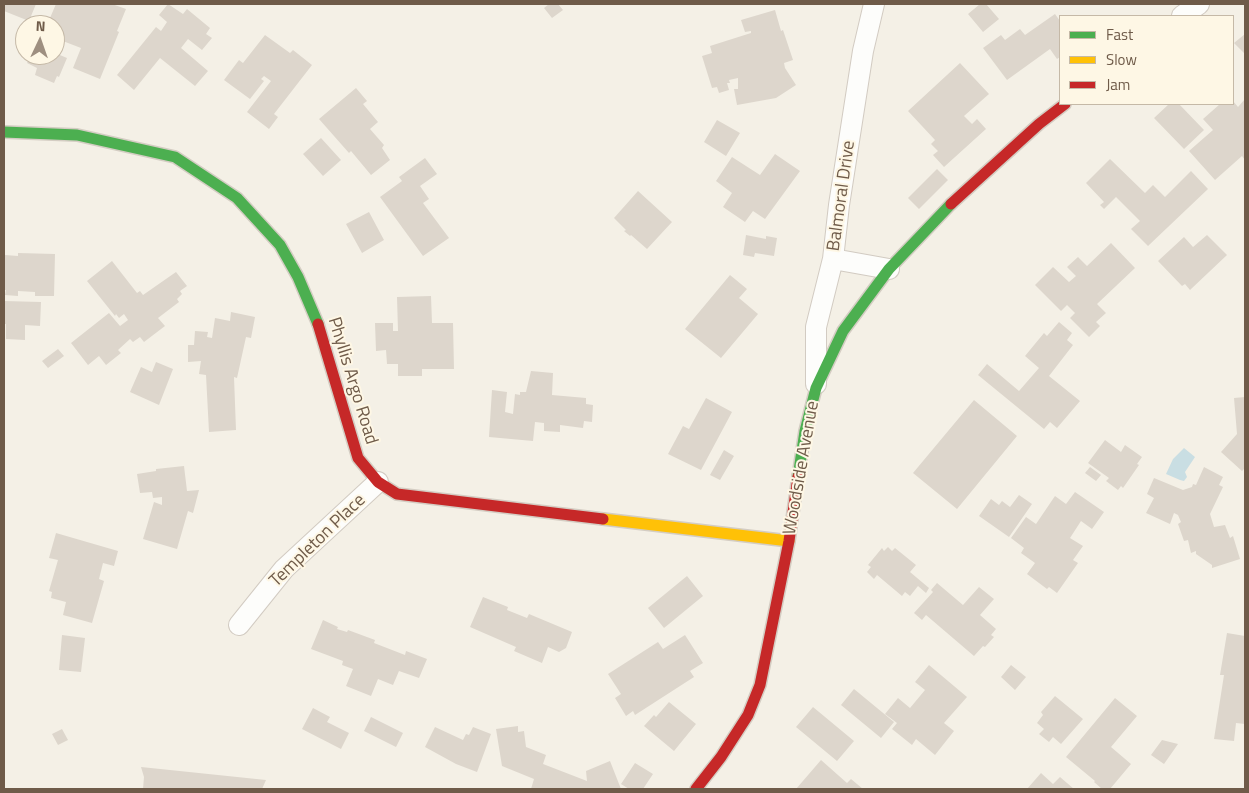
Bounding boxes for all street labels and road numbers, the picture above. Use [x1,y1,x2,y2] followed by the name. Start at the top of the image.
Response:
[824,139,860,253] street label: Balmoral Drive
[322,315,382,447] street label: Phyllis Argo Road
[780,399,824,537] street label: Woodside Avenue
[266,490,370,592] street label: Templeton Place

